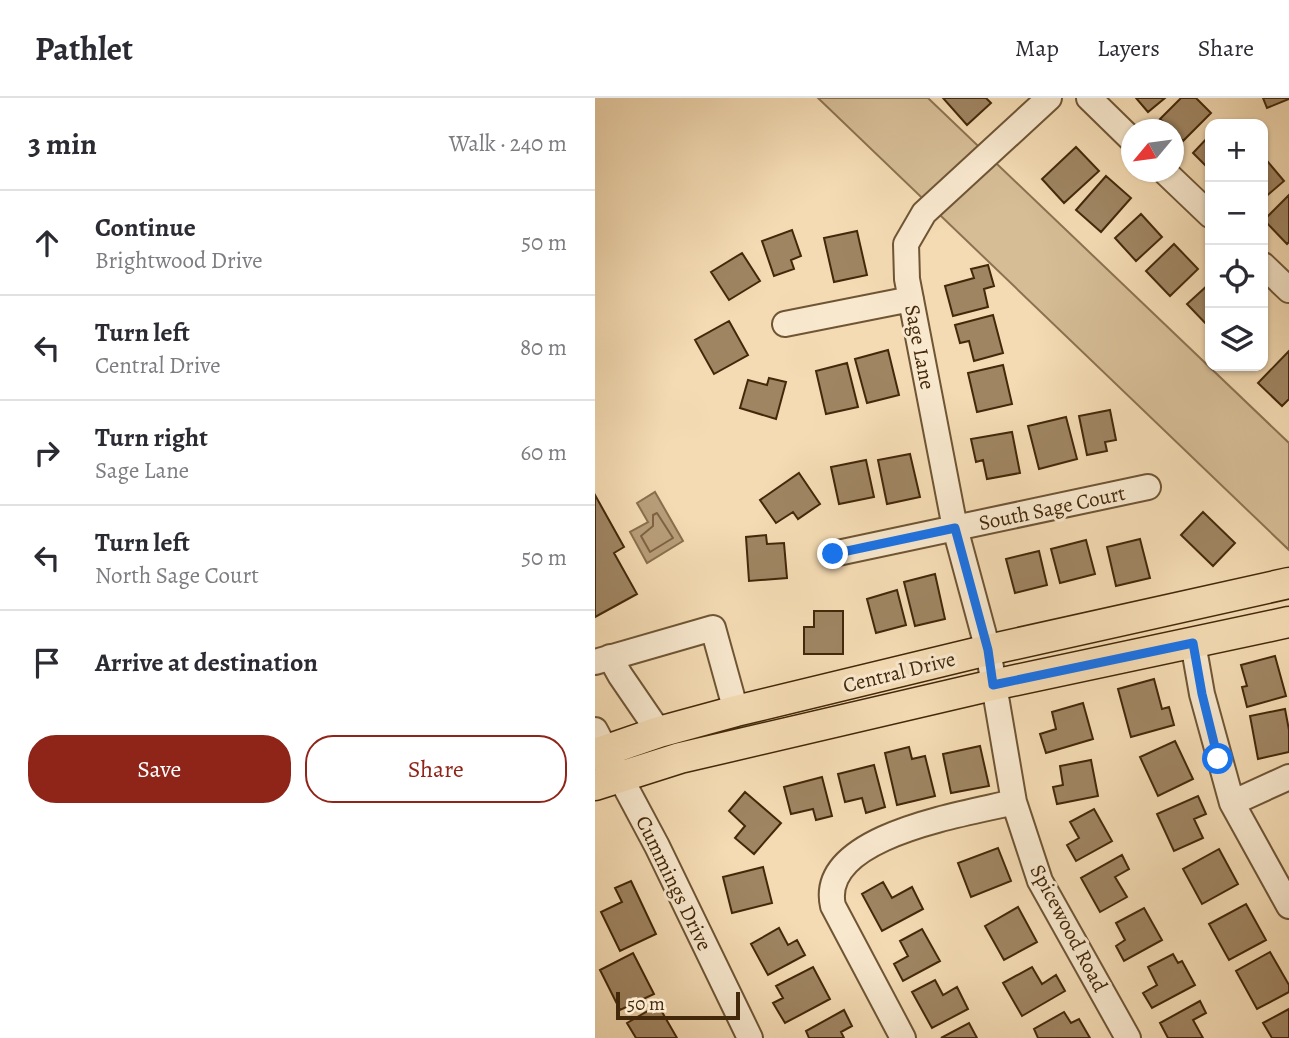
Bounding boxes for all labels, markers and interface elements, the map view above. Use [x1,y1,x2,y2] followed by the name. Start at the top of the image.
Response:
[35,26,133,71] text: Pathlet
[1015,32,1059,64] text: Map
[1097,32,1160,64] text: Layers
[1198,32,1254,64] text: Share
[1121,119,1184,182] north arrow
[1205,119,1268,371] map controls
[1205,119,1268,182] button: +
[28,124,97,164] text: 3 min
[449,128,567,159] text: Walk · 240 m
[1205,182,1268,245] button: −
[95,210,196,245] text: Continue
[28,224,66,262] icon: ahead
[521,227,567,258] text: 50 m
[95,245,263,276] text: Brightwood Drive
[1205,245,1268,308] button: locate
[898,302,942,392] street label: Sage Lane
[1205,308,1268,371] button: layers
[95,315,190,350] text: Turn left
[28,329,66,367] icon: left
[520,332,567,363] text: 80 m
[95,350,221,381] text: Central Drive
[95,420,208,455] text: Turn right
[28,434,66,472] icon: right
[520,437,567,468] text: 60 m
[95,455,189,486] text: Sage Lane
[976,479,1128,537] street label: South Sage Court
[95,525,190,560] text: Turn left
[817,538,848,569] route end
[28,539,66,577] icon: left
[521,542,567,573] text: 50 m
[95,560,259,591] text: North Sage Court
[28,644,66,682] icon: arrive
[95,645,318,680] text: Arrive at destination
[840,645,958,699] street label: Central Drive
[28,735,291,803] button: Save
[305,735,567,803] button: Share
[1202,743,1233,774] route start
[629,811,719,955] street label: Cummings Drive
[1024,859,1115,997] street label: Spicewood Road
[616,989,740,1021] scale bar
[627,991,665,1017] text: 50 m

